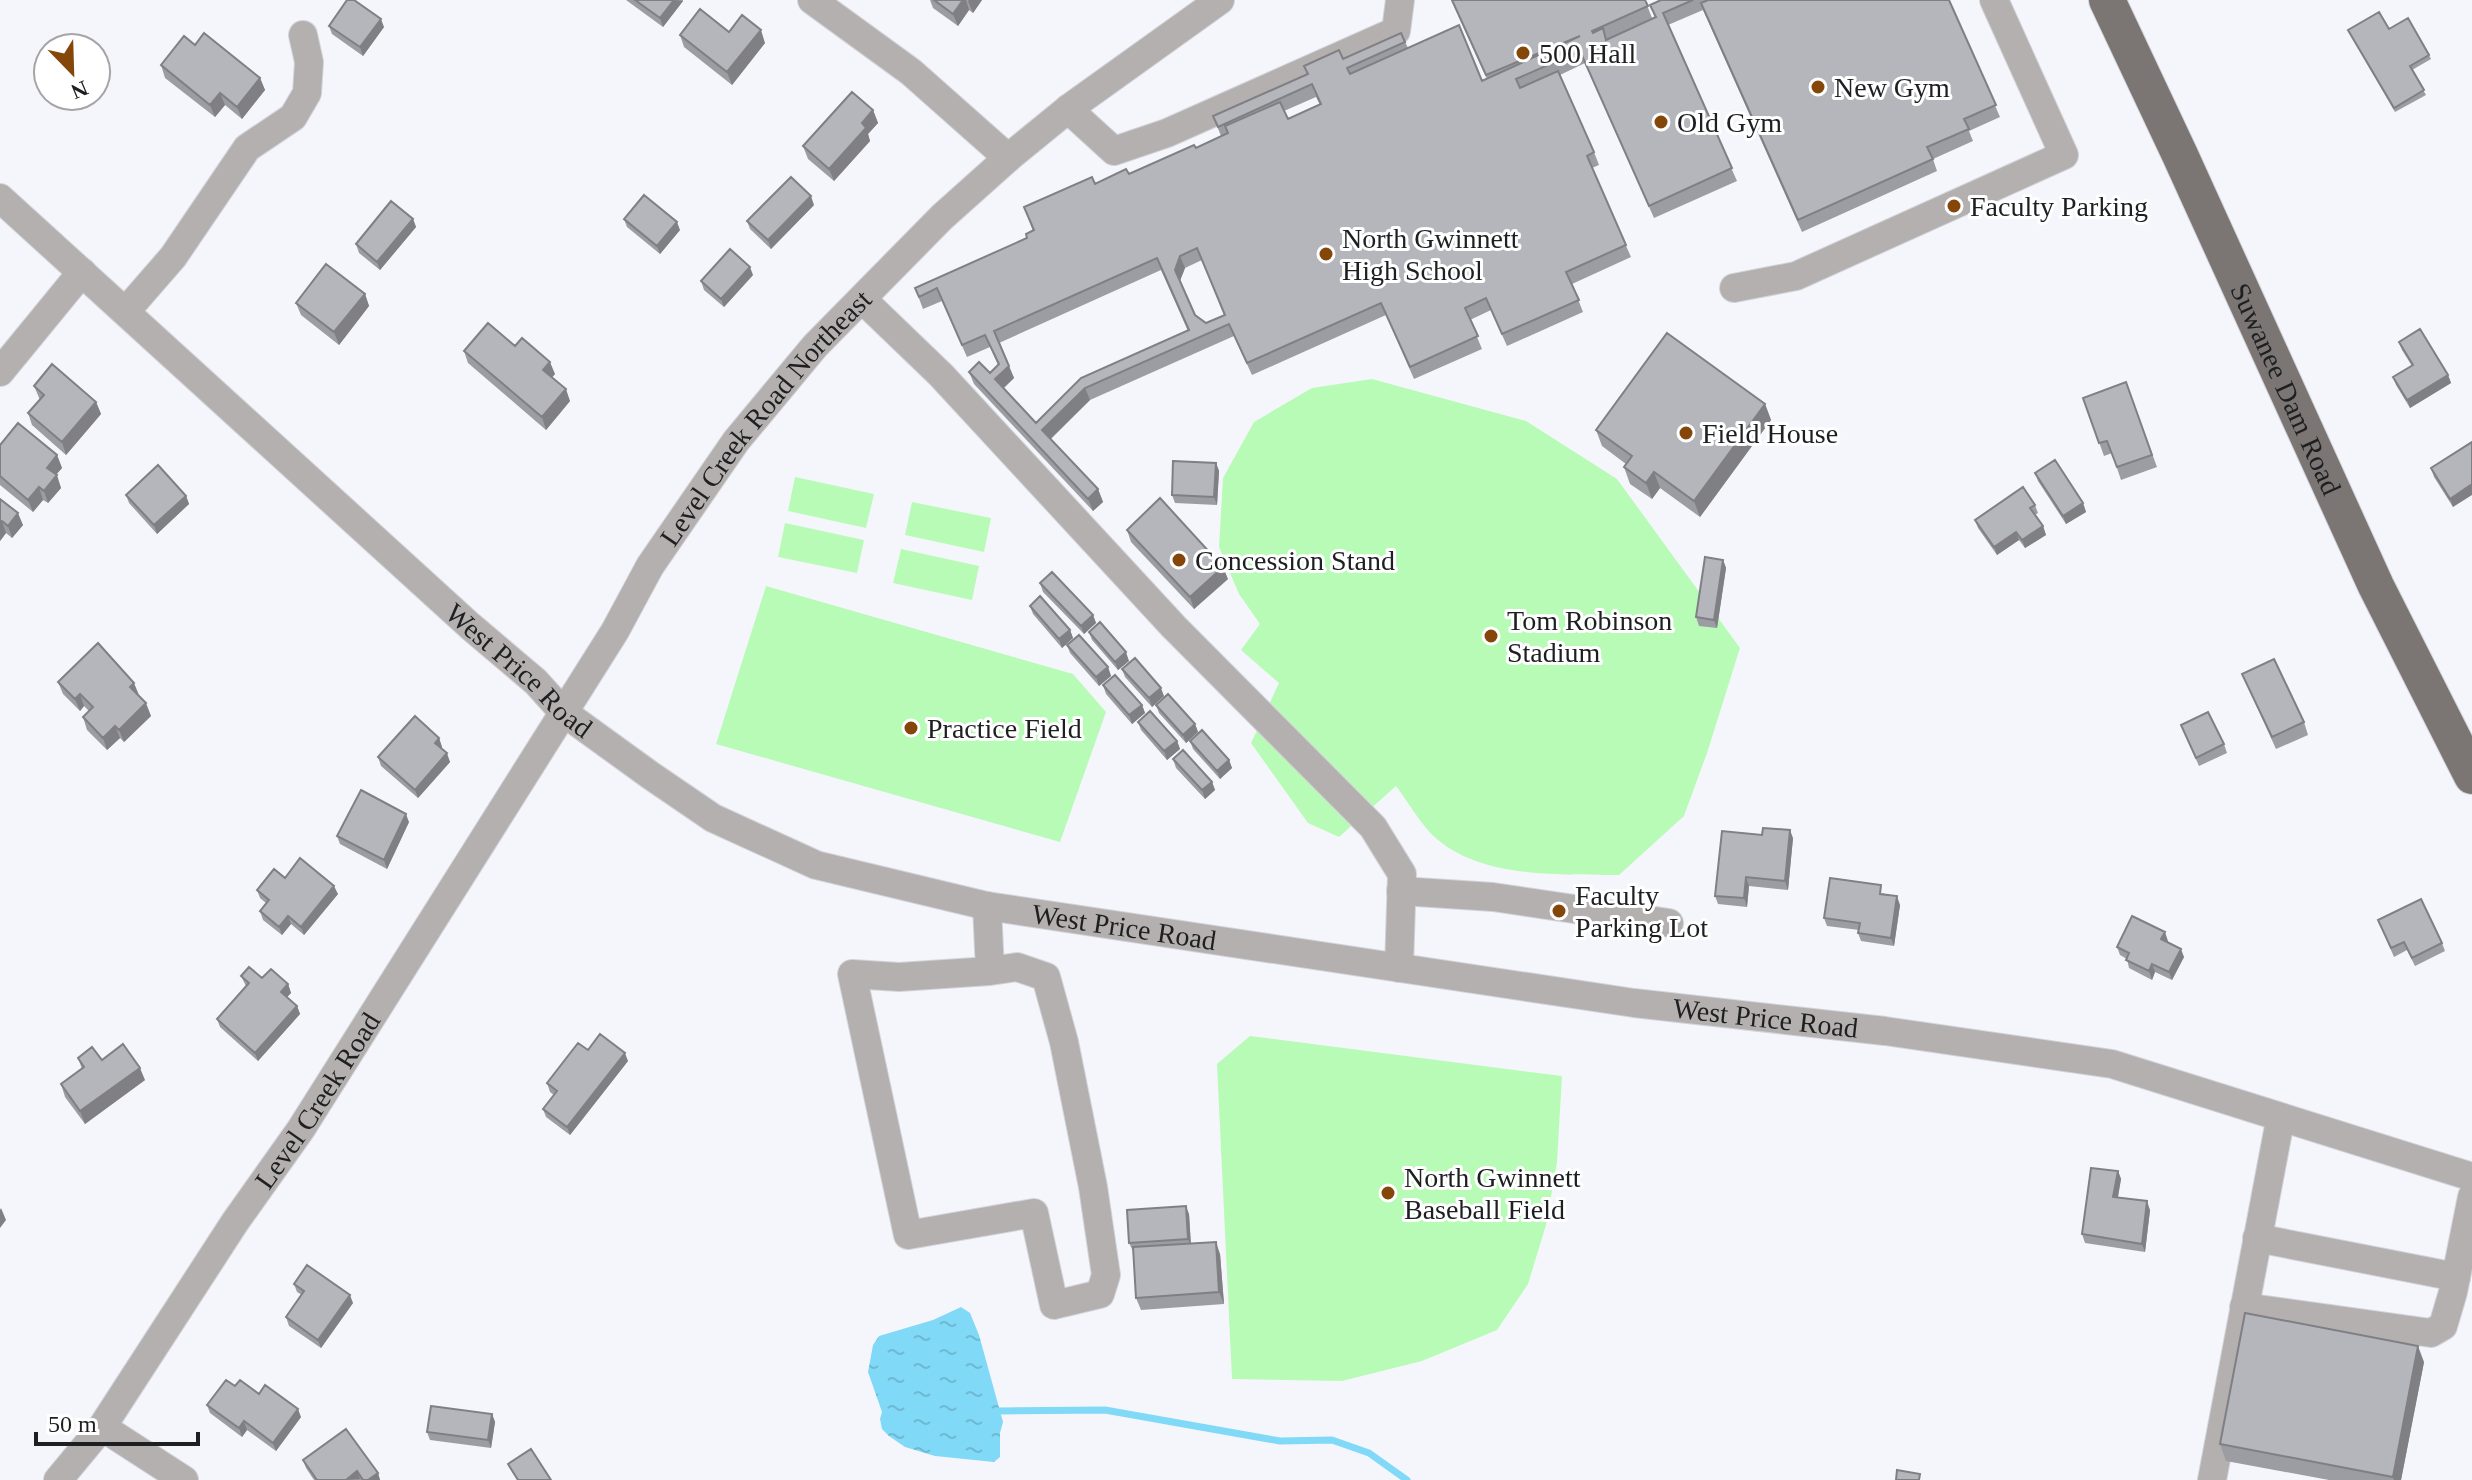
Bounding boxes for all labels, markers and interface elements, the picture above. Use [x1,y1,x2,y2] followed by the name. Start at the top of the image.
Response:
[32,32,112,112] north arrow
[1539,38,1636,69] place label: 500 Hall
[1514,44,1532,62] marker: 500 Hall
[1834,72,1950,103] place label: New Gym
[67,75,92,105] text: N
[1809,78,1827,96] marker: New Gym
[1677,107,1782,138] place label: Old Gym
[1652,113,1670,131] marker: Old Gym
[1970,191,2148,222] place label: Faculty Parking
[1945,197,1963,215] marker: Faculty Parking
[1342,223,1519,286] place label: North Gwinnett High School
[1317,245,1335,263] marker: North Gwinnett High School
[2224,278,2347,499] street label: Suwanee Dam Road
[654,283,878,552] street label: Level Creek Road Northeast
[1702,418,1838,449] place label: Field House
[1677,424,1695,442] marker: Field House
[1195,545,1395,576] place label: Concession Stand
[1170,551,1188,569] marker: Concession Stand
[440,597,598,744] street label: West Price Road
[1507,605,1672,668] place label: Tom Robinson Stadium
[1482,627,1500,645] marker: Tom Robinson Stadium
[927,713,1082,744] place label: Practice Field
[902,719,920,737] marker: Practice Field
[1575,880,1708,943] place label: Faculty Parking Lot
[1030,898,1218,956] street label: West Price Road
[1550,902,1568,920] marker: Faculty Parking Lot
[1671,992,1860,1044] street label: West Price Road
[249,1007,386,1195] street label: Level Creek Road
[1404,1162,1581,1225] place label: North Gwinnett Baseball Field
[1379,1184,1397,1202] marker: North Gwinnett Baseball Field
[36,1396,198,1446] scale bar
[48,1411,97,1437] text: 50 m

